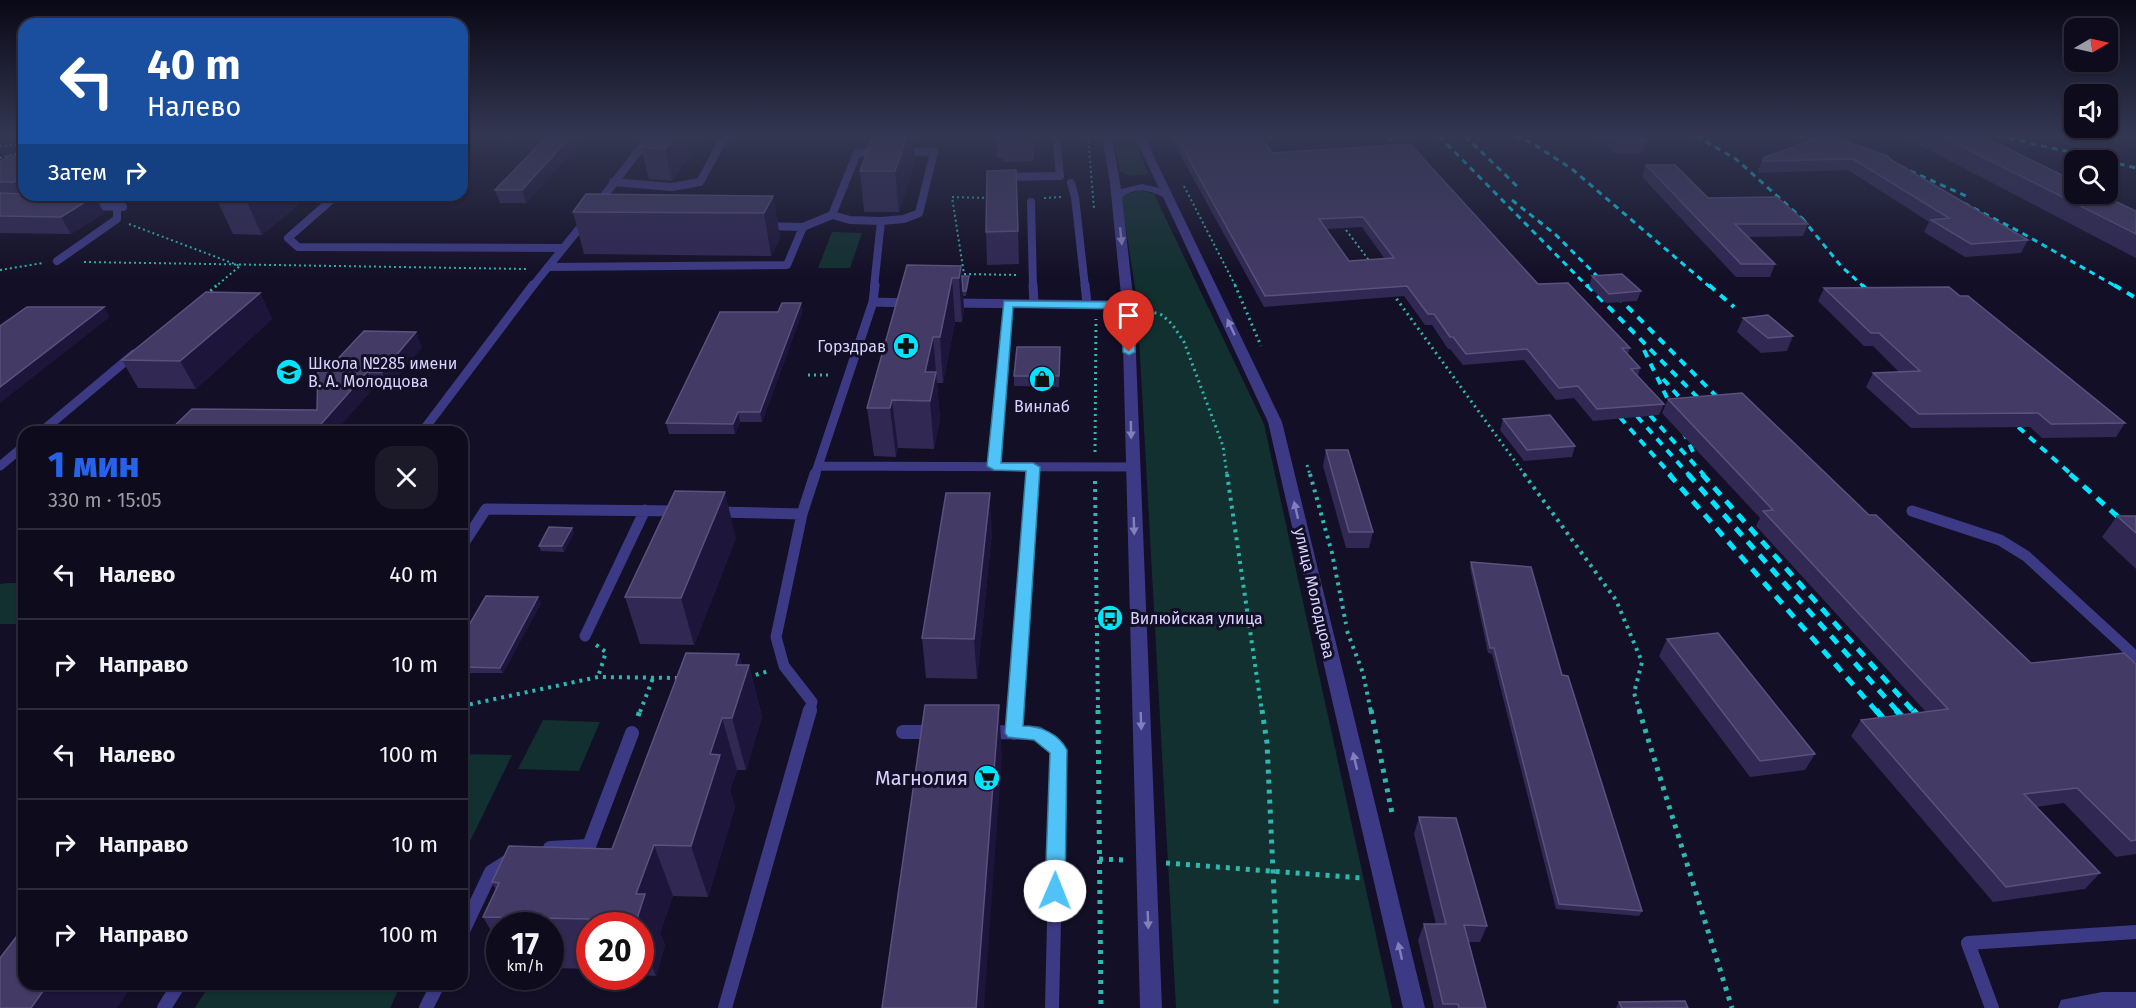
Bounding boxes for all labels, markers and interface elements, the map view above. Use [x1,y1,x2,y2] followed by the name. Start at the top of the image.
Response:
[2064,18,2118,72] north arrow
[2064,18,2118,204] map controls
[147,40,241,90] text: 40 m
[48,42,126,120] icon: left
[2064,84,2118,138] button: sound
[147,91,241,123] text: Налево
[2064,150,2118,204] button: search
[119,156,152,189] icon: right
[48,159,107,186] text: Затем
[1116,226,1125,245] one-way arrow
[1103,290,1154,352] pin
[1112,299,1145,332] icon: arrive
[1226,318,1236,336] one-way arrow
[891,331,921,361] pharmacy icon: Горздрав
[817,337,886,356] place label: Горздрав
[308,354,457,391] place label: Школа №285 имени В. А. Молодцова
[274,357,304,387] school or university icon: Школа №285 имени В. А. Молодцова
[1027,364,1057,394] shop icon: Винлаб
[1014,397,1070,416] place label: Винлаб
[1126,421,1136,440] one-way arrow
[48,443,140,487] text: 1 мин
[375,446,438,509] button: close
[48,488,162,512] text: 330 m · 15:05
[1290,501,1300,519] one-way arrow
[1129,516,1138,535] one-way arrow
[1290,526,1339,660] street label: улица Молодцова
[48,558,81,591] icon: left
[99,561,175,588] text: Налево
[389,561,438,588] text: 40 m
[1095,603,1125,633] bus stop icon: Вилюйская улица
[1130,609,1263,628] place label: Вилюйская улица
[48,648,81,681] icon: right
[99,651,188,678] text: Направо
[392,651,438,678] text: 10 m
[1137,711,1146,730] one-way arrow
[48,738,81,771] icon: left
[99,741,175,768] text: Налево
[379,741,438,768] text: 100 m
[1350,752,1359,771] one-way arrow
[972,763,1002,793] supermarket icon: Магнолия
[875,766,968,790] place label: Магнолия
[48,828,81,861] icon: right
[99,831,188,858] text: Направо
[392,831,438,858] text: 10 m
[1023,859,1087,923] position arrow
[1143,911,1153,930] one-way arrow
[576,912,654,990] speed limit sign: 20
[48,918,81,951] icon: right
[99,921,188,948] text: Направо
[379,921,438,948] text: 100 m
[511,926,539,962] text: 17
[1395,942,1405,960] one-way arrow
[506,957,544,975] text: km/h

